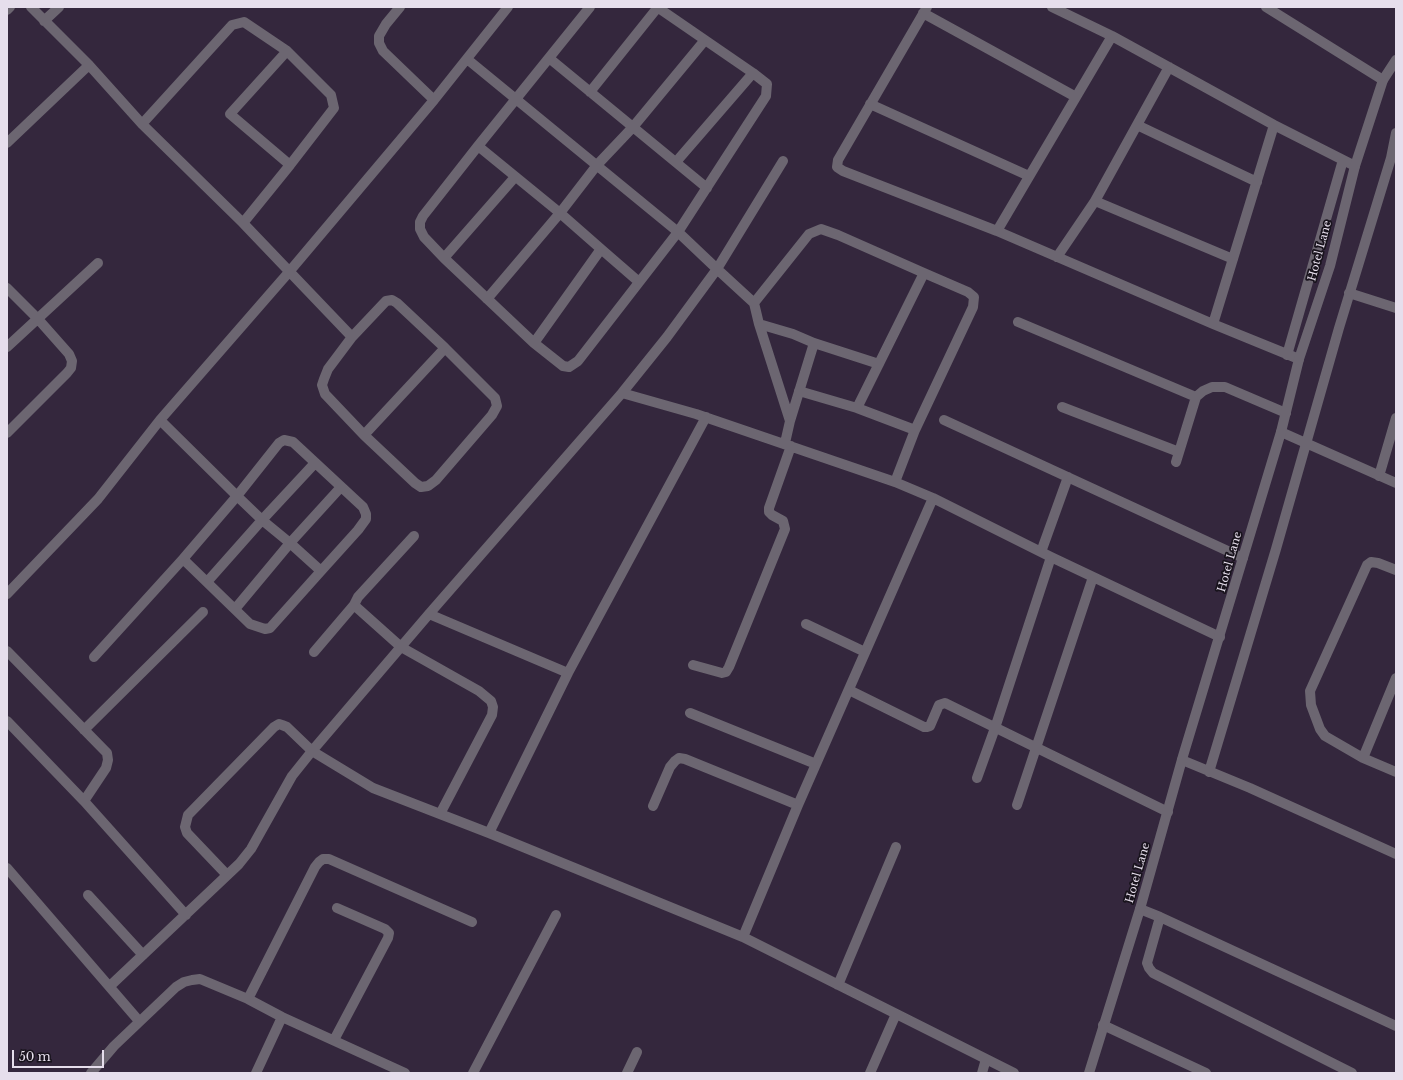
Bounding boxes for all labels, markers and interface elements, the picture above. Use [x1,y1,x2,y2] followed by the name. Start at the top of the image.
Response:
[1306,219,1334,283] street label: Hotel Lane
[1215,530,1245,594] street label: Hotel Lane
[1123,841,1153,905] street label: Hotel Lane
[14,1042,106,1068] scale bar
[19,1049,51,1064] text: 50 m

